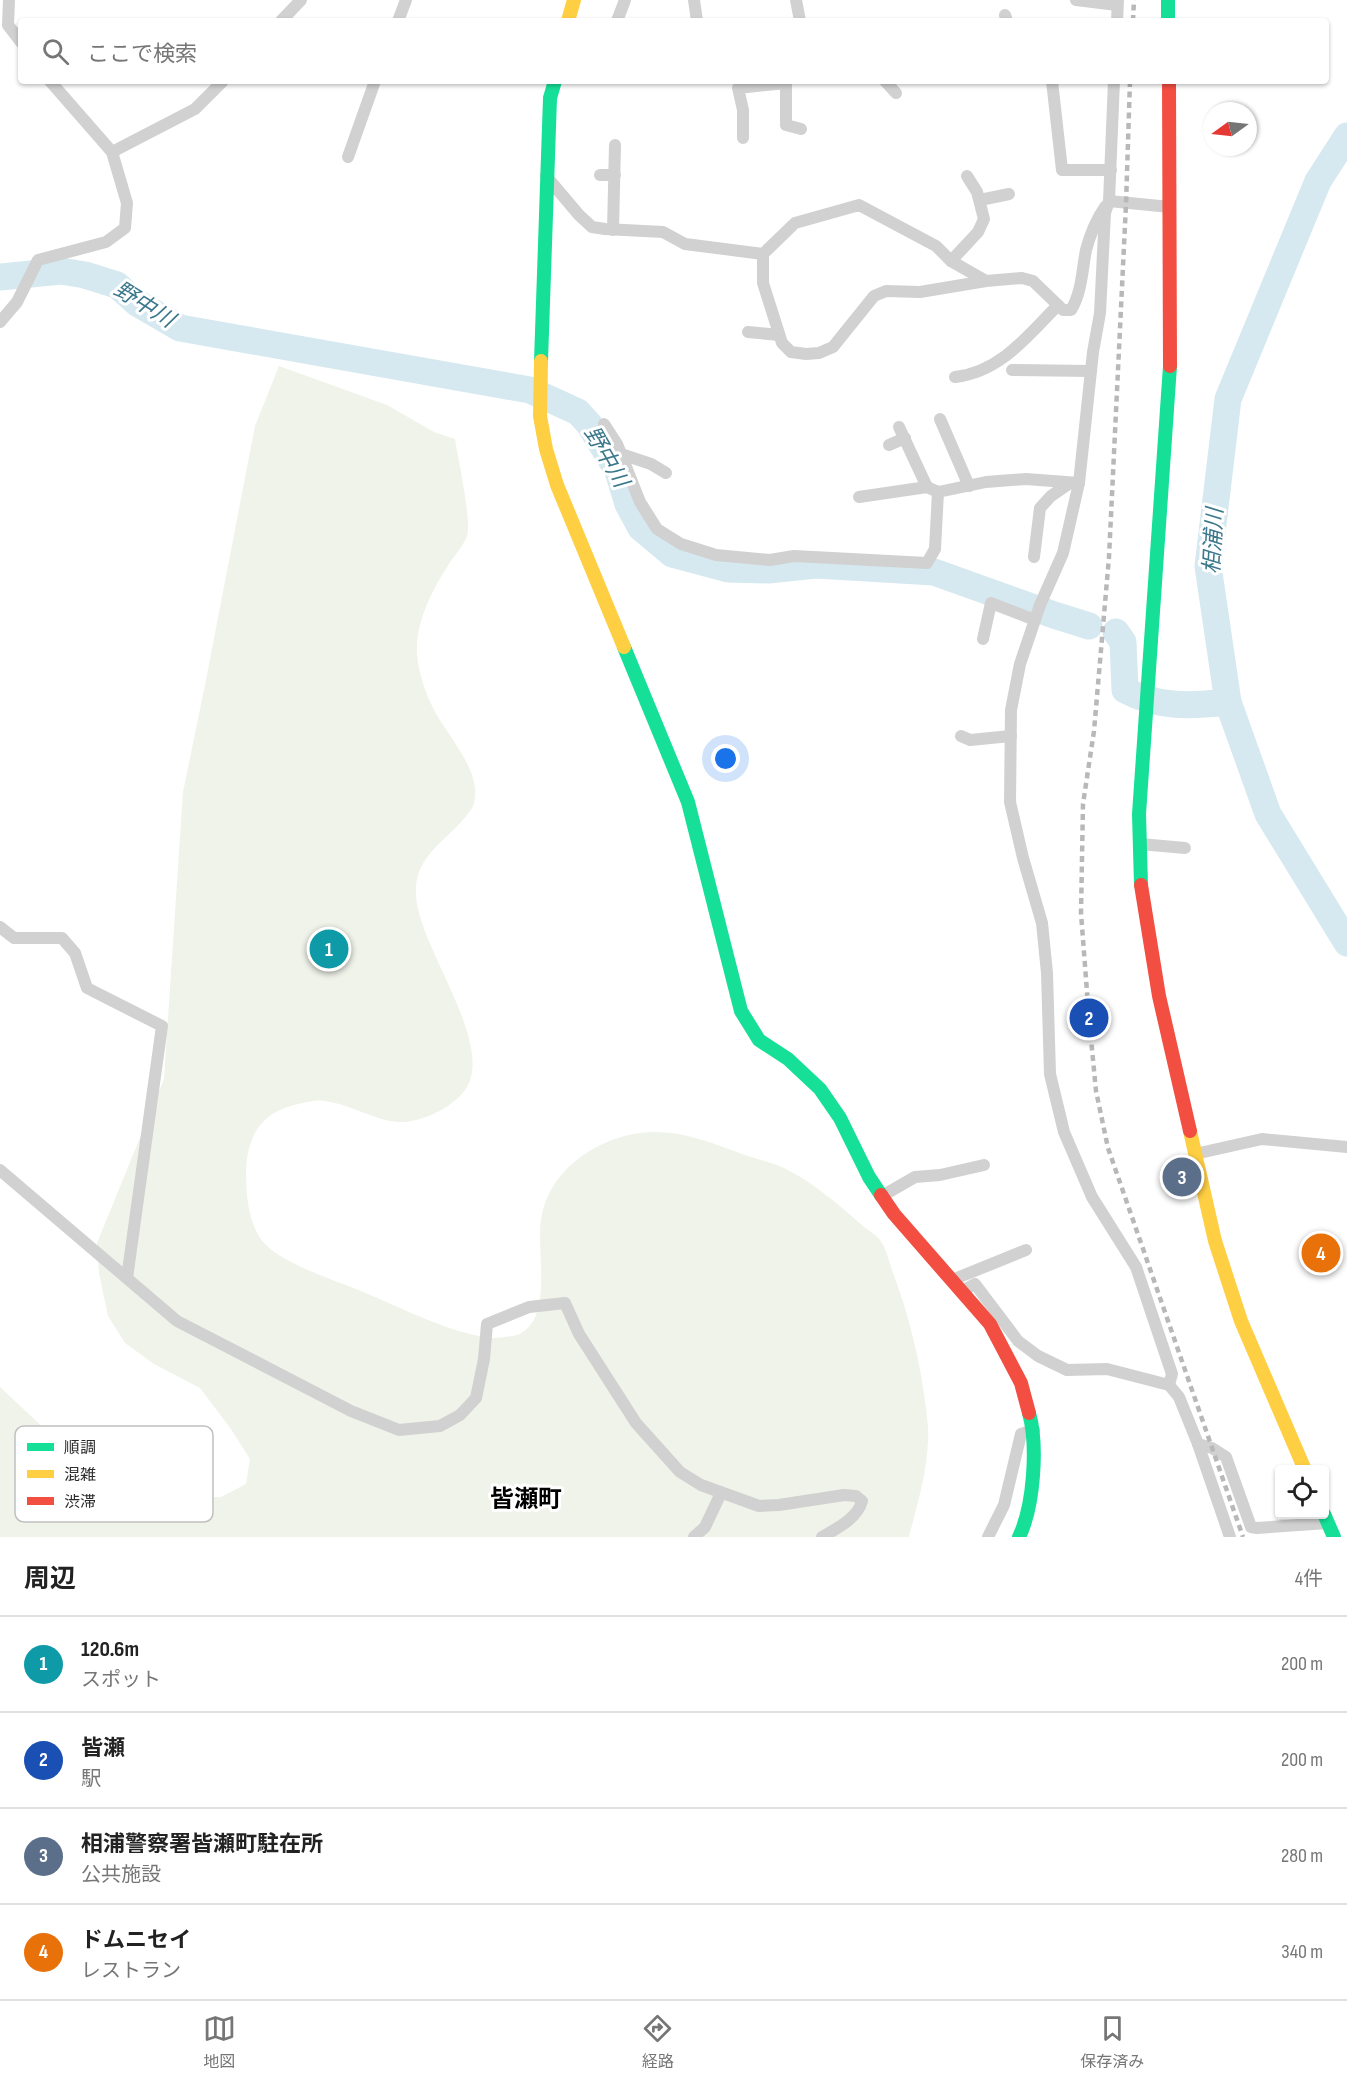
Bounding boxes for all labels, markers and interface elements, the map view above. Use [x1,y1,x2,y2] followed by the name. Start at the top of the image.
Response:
[18,18,1329,84] search box
[39,35,72,68] icon: search
[87,41,197,68] text: ここで検索
[1203,102,1257,156] north arrow
[109,276,181,335] water label: 野中川
[578,422,635,494] water label: 野中川
[1199,505,1229,575] water label: 相浦川
[711,744,740,773] your location
[310,926,348,972] pin: 1
[1070,996,1108,1040] pin: 2
[1162,1154,1202,1200] pin: 3
[1302,1230,1340,1276] pin: 4
[15,1426,213,1522] legend
[64,1439,96,1458] text: 順調
[1275,1465,1329,1519] map controls
[1275,1465,1329,1519] button: locate
[64,1466,96,1485] text: 混雑
[490,1485,562,1514] district label: 皆瀬町
[64,1493,96,1512] text: 渋滞
[24,1564,76,1595] text: 周辺
[1295,1567,1323,1591] text: 4件
[81,1636,139,1663] text: 120.6m
[40,1652,47,1676] text: 1
[1281,1652,1323,1676] text: 200 m
[81,1668,161,1692] text: スポット
[81,1735,125,1762] text: 皆瀬
[39,1748,48,1772] text: 2
[1281,1748,1323,1772] text: 200 m
[81,1767,101,1791] text: 駅
[81,1831,323,1858] text: 相浦警察署皆瀬町駐在所
[39,1844,48,1868] text: 3
[1281,1844,1323,1868] text: 280 m
[81,1863,161,1887] text: 公共施設
[81,1927,191,1954] text: ドムニセイ
[39,1940,48,1964] text: 4
[1281,1940,1323,1964] text: 340 m
[81,1959,181,1983] text: レストラン
[203,2012,236,2072] tab: 地図
[641,2012,674,2072] tab: 経路
[1080,2012,1144,2072] tab: 保存済み

